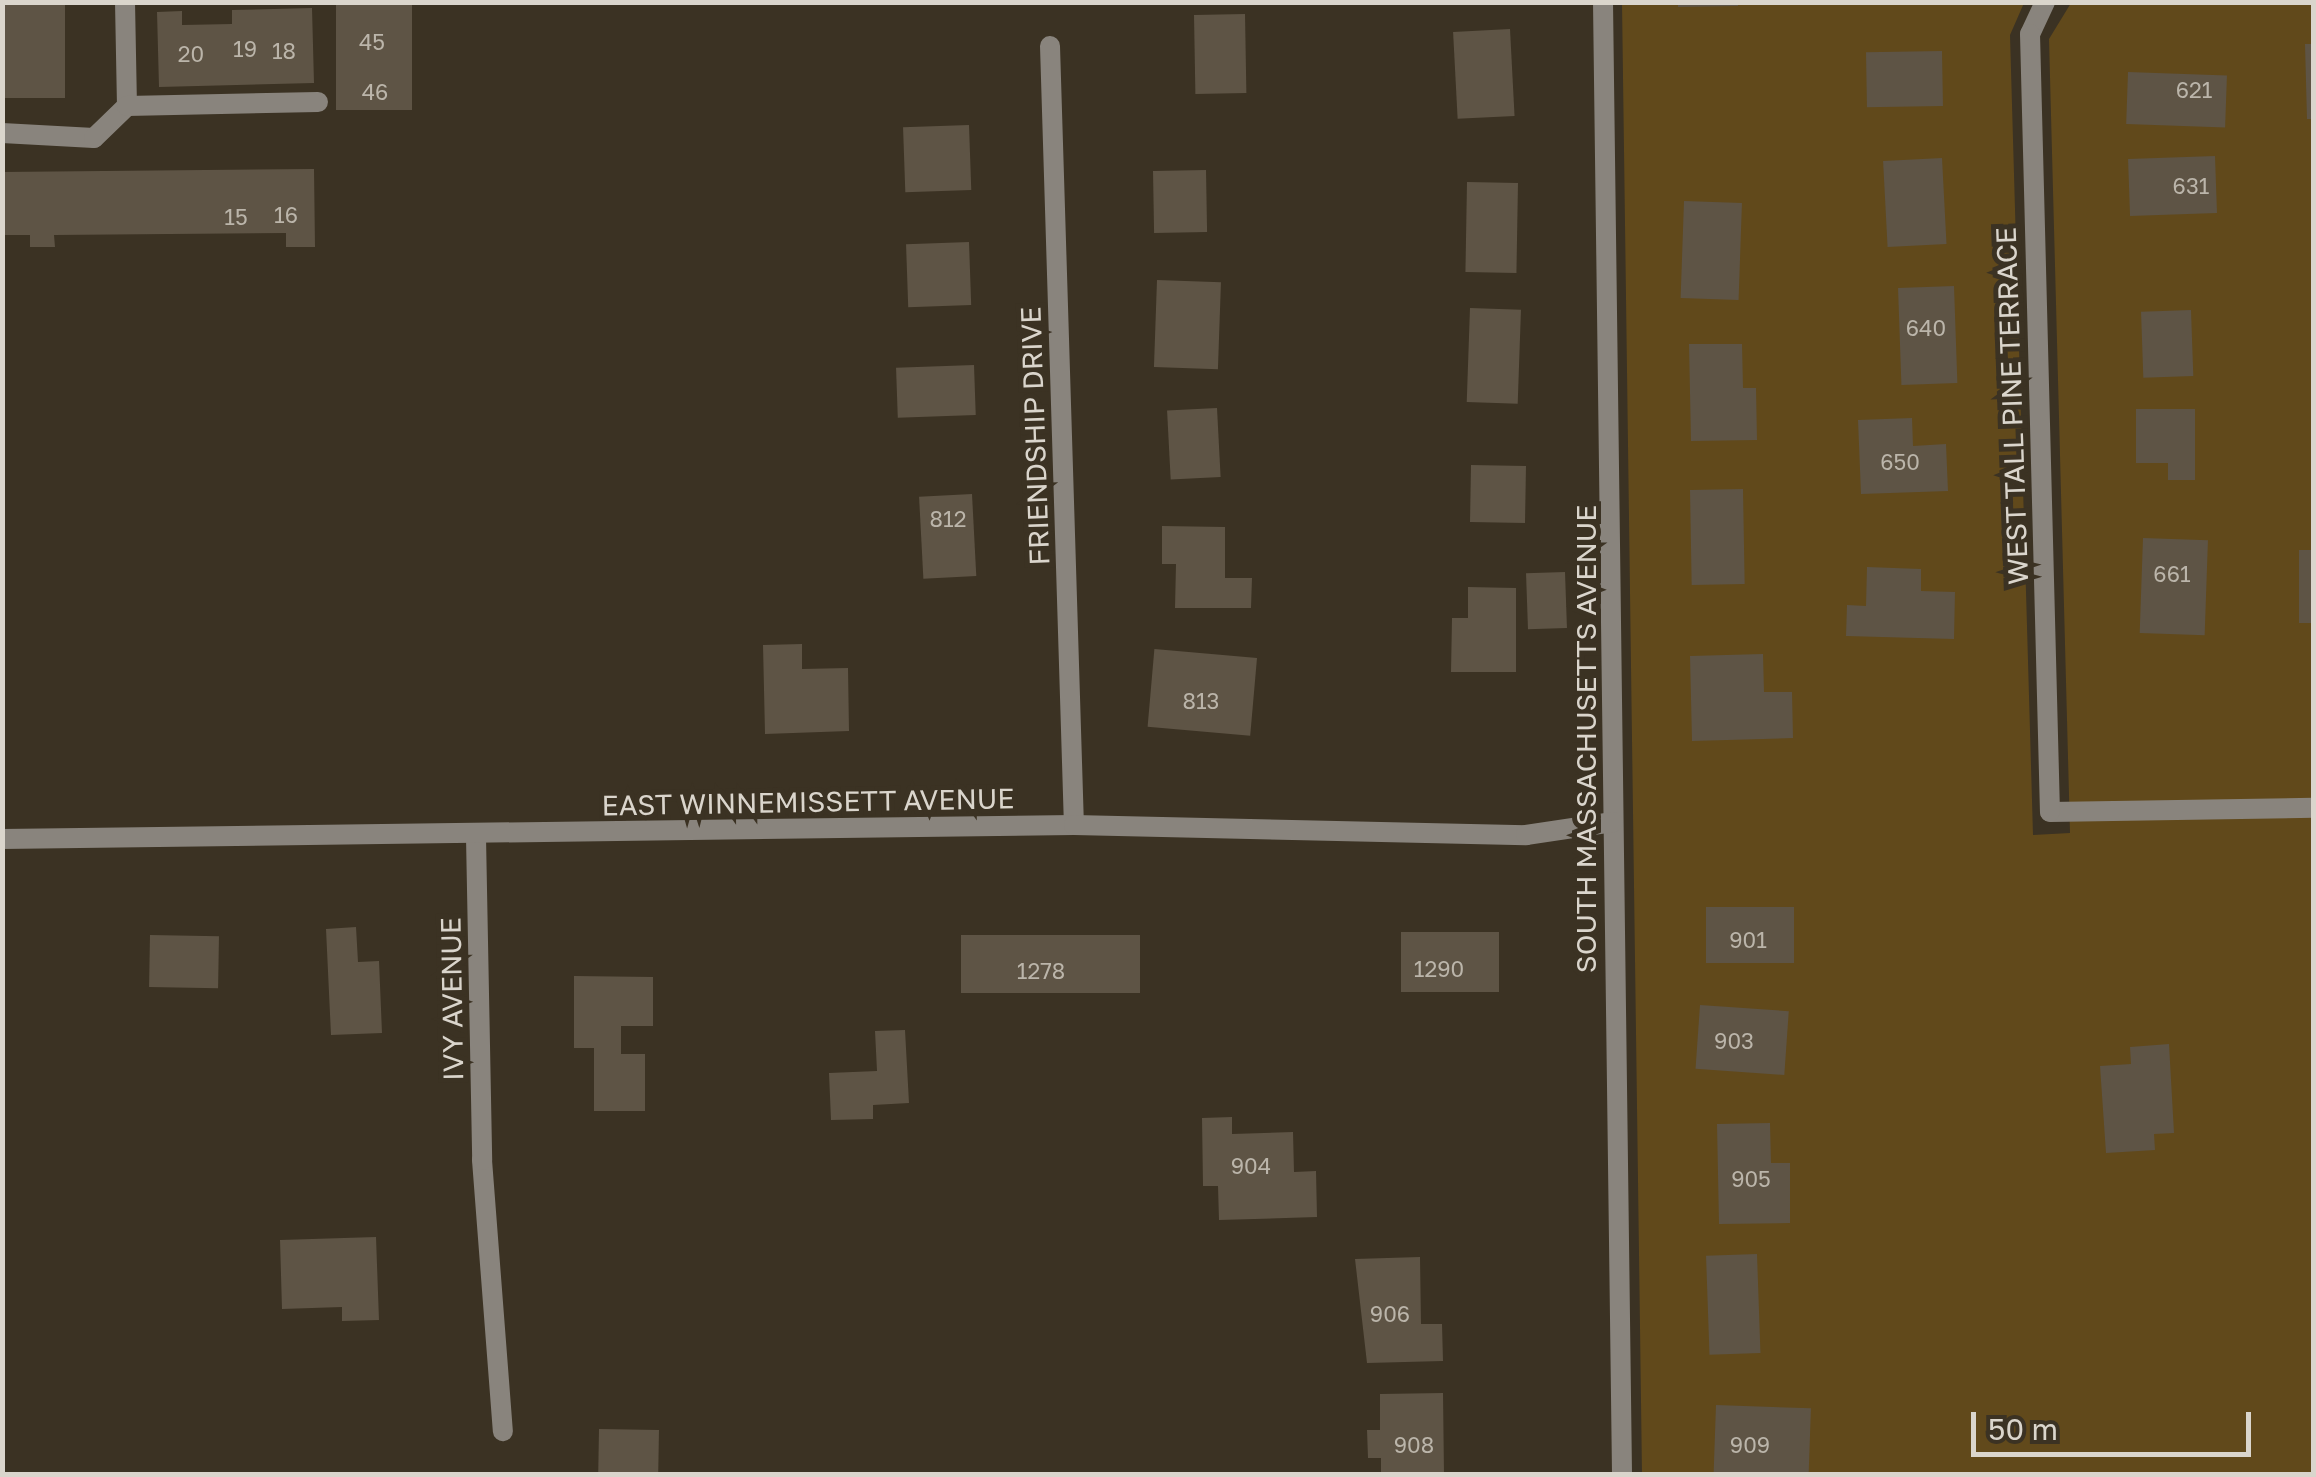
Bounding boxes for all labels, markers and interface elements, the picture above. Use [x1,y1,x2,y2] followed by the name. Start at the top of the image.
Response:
[359,29,385,55] house number: 45
[233,36,257,62] house number: 19
[272,38,296,64] house number: 18
[178,41,204,67] house number: 20
[2176,77,2212,103] house number: 621
[362,79,388,105] house number: 46
[2173,173,2209,199] house number: 631
[274,202,298,228] house number: 16
[224,204,248,230] house number: 15
[1989,226,2035,586] street label: WEST TALL PINE TERRACE
[1014,306,1056,566] street label: FRIENDSHIP DRIVE
[1906,315,1946,341] house number: 640
[1880,449,1920,475] house number: 650
[1569,505,1603,973] street label: SOUTH MASSACHUSETTS AVENUE
[930,506,966,532] house number: 812
[2153,561,2191,587] house number: 661
[1183,688,1219,714] house number: 813
[601,782,1015,822] street label: EAST WINNEMISSETT AVENUE
[434,917,470,1081] street label: IVY AVENUE
[1729,927,1767,953] house number: 901
[1414,956,1464,982] house number: 1290
[1017,958,1065,984] house number: 1278
[1714,1028,1754,1054] house number: 903
[1231,1153,1271,1179] house number: 904
[1731,1166,1771,1192] house number: 905
[1370,1301,1410,1327] house number: 906
[1976,1392,2256,1454] scale bar
[1988,1411,2058,1447] text: 50 m
[1394,1432,1434,1458] house number: 908
[1730,1432,1770,1458] house number: 909

